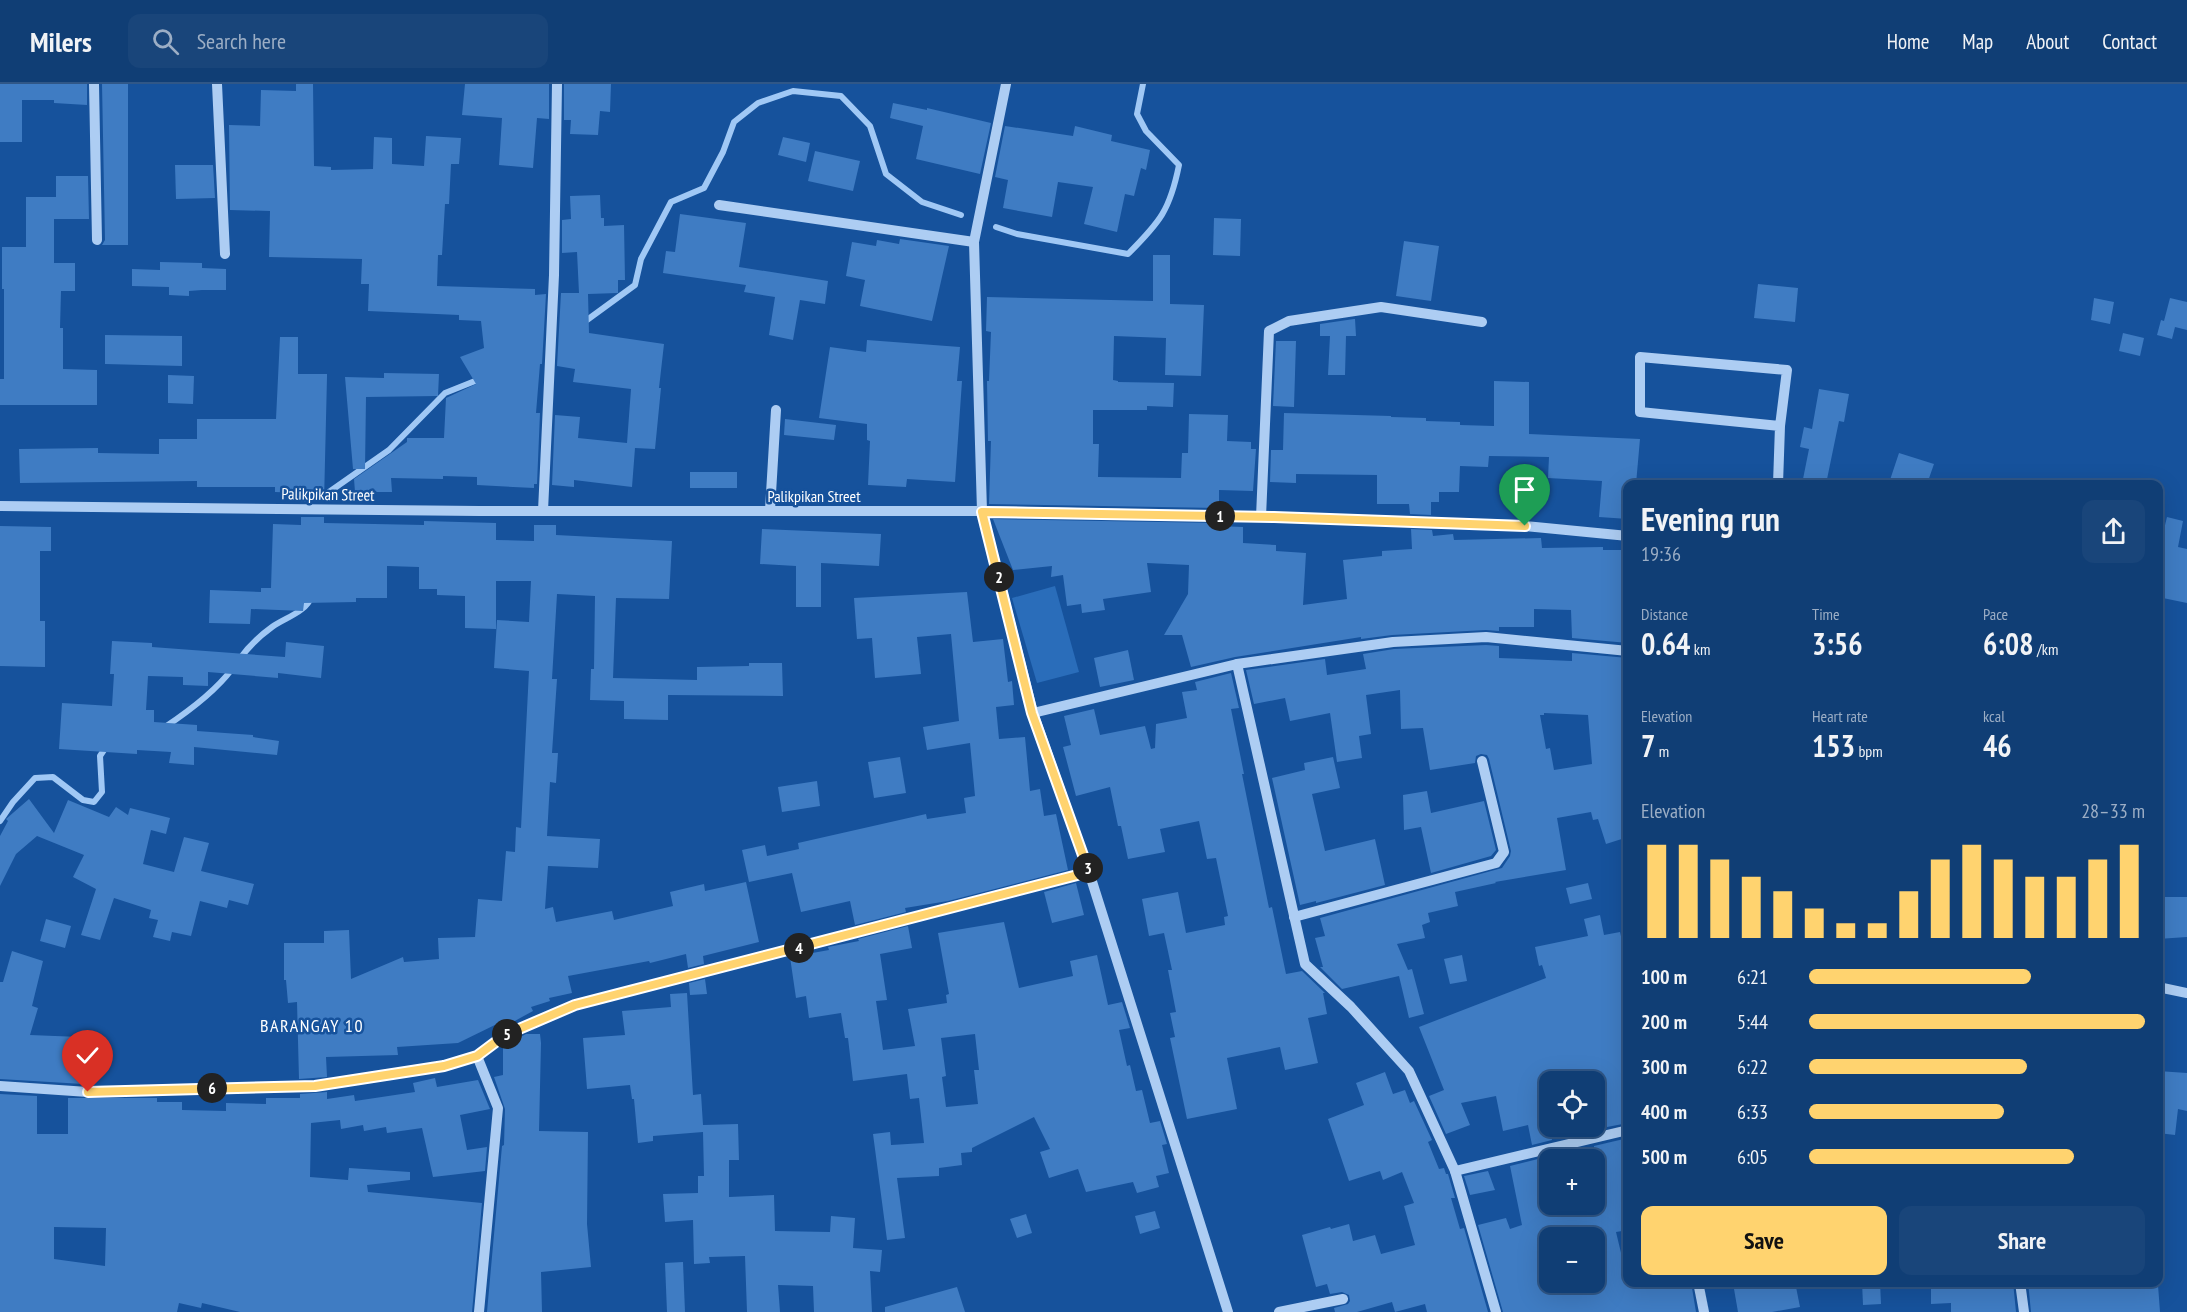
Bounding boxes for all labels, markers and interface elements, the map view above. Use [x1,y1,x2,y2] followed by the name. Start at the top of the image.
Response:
[128,14,548,68] search box
[30,23,92,60] text: Milers
[149,25,182,58] icon: search
[197,27,286,55] text: Search here
[1887,28,1929,55] text: Home
[1962,28,1993,55] text: Map
[2026,28,2069,55] text: About
[2102,28,2157,55] text: Contact
[1499,464,1550,526] pin
[1508,473,1541,506] icon: arrive
[281,483,375,505] street label: Palikpikan Street
[767,486,861,506] street label: Palikpikan Street
[1641,497,1780,540] text: Evening run
[2082,500,2145,563] button: share
[1205,501,1235,531] pin: 1
[1216,506,1224,526] text: 1
[1641,541,1681,567] text: 19:36
[984,562,1014,592] pin: 2
[995,567,1003,587] text: 2
[1641,604,1688,624] text: Distance
[1812,604,1840,624] text: Time
[1983,604,2008,624] text: Pace
[1641,624,1690,663] text: 0.64
[1812,624,1863,663] text: 3:56
[1983,624,2034,663] text: 6:08
[1690,639,1710,659] text: km
[2034,639,2058,659] text: /km
[1641,706,1692,726] text: Elevation
[1812,706,1868,726] text: Heart rate
[1983,706,2005,726] text: kcal
[1641,726,1655,765] text: 7
[1812,726,1855,765] text: 153
[1983,726,2012,765] text: 46
[1655,741,1669,761] text: m
[1855,741,1883,761] text: bpm
[1641,798,1705,824] text: Elevation
[2081,798,2145,824] text: 28–33 m
[1073,853,1103,883] pin: 3
[1084,858,1092,878] text: 3
[784,933,814,963] pin: 4
[795,938,803,958] text: 4
[1641,964,1687,990] text: 100 m
[1737,964,1768,990] text: 6:21
[1641,1009,1687,1035] text: 200 m
[1737,1009,1768,1035] text: 5:44
[260,1014,364,1037] district label: BARANGAY 10
[492,1019,522,1049] pin: 5
[503,1024,511,1044] text: 5
[62,1030,113,1092] pin
[71,1039,104,1072] icon: check
[1641,1054,1687,1080] text: 300 m
[1737,1054,1768,1080] text: 6:22
[1539,1071,1605,1293] map controls
[1539,1071,1605,1137] button: locate
[197,1073,227,1103] pin: 6
[208,1078,216,1098] text: 6
[1641,1099,1687,1125] text: 400 m
[1737,1099,1768,1125] text: 6:33
[1641,1144,1687,1170] text: 500 m
[1737,1144,1768,1170] text: 6:05
[1539,1149,1605,1215] button: +
[1641,1206,1887,1275] button: Save
[1899,1206,2145,1275] button: Share
[1539,1227,1605,1293] button: −

